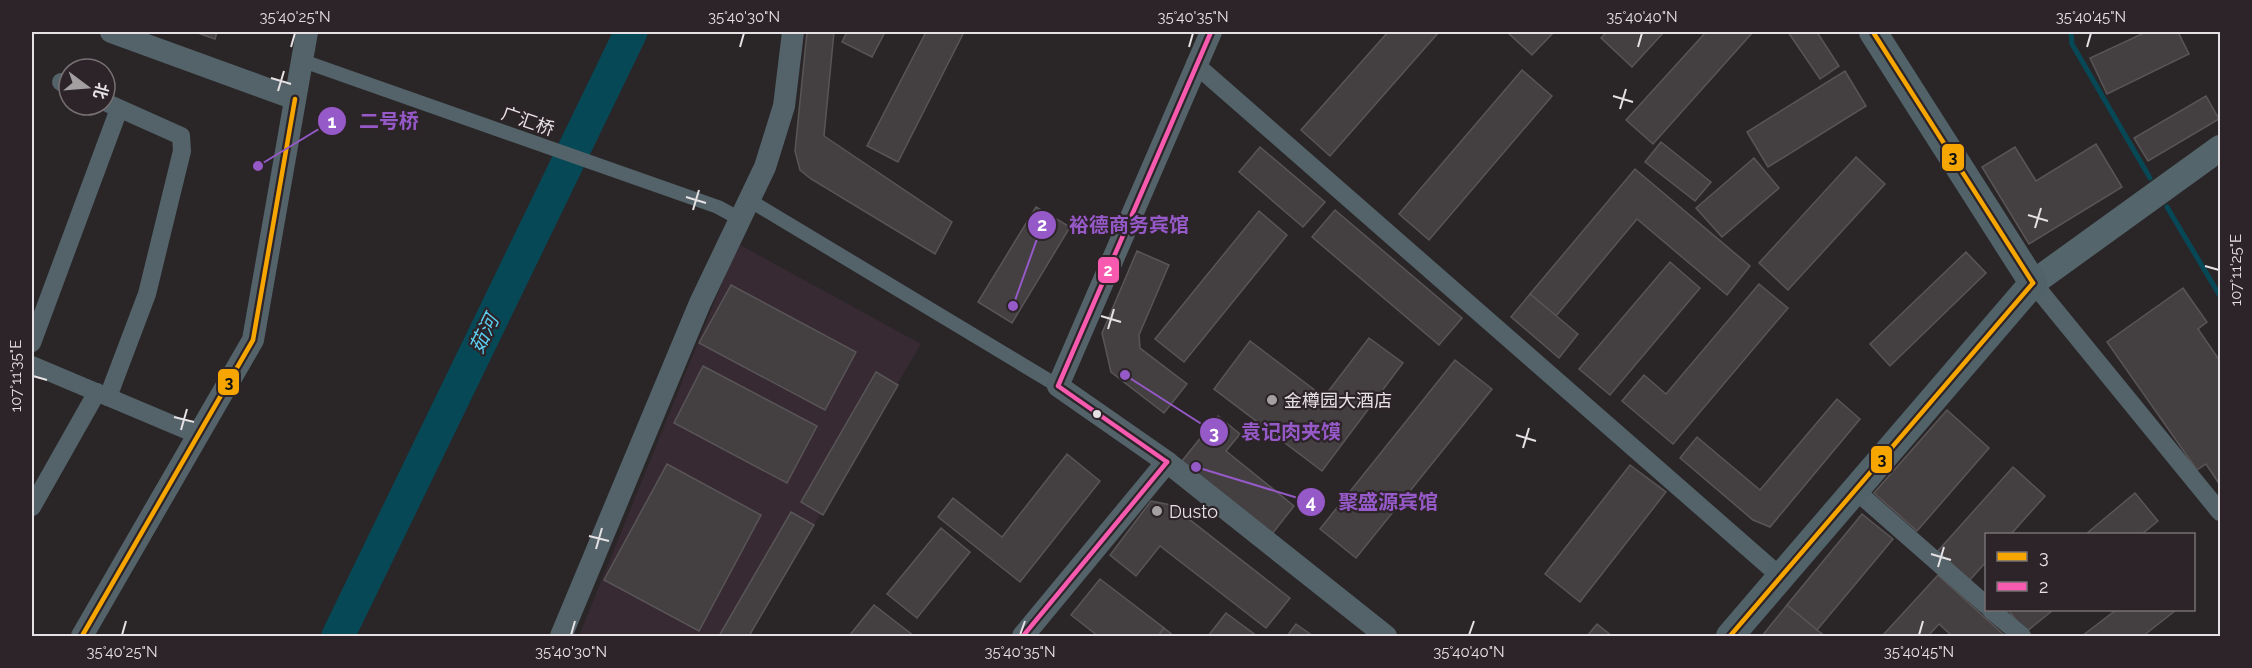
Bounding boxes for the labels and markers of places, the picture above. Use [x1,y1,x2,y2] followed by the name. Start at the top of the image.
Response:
[317,102,431,140] callout: 二号桥
[1027,206,1201,244] callout: 裕德商务宾馆
[1284,390,1392,411] place label: 金樽园大酒店
[1265,393,1279,407] marker: 金樽园大酒店
[1091,408,1103,420] unlabelled marker
[1199,413,1353,451] callout: 袁记肉夹馍
[1296,483,1450,521] callout: 聚盛源宾馆
[1169,501,1218,522] place label: Dusto
[1150,504,1164,518] marker: Dusto

